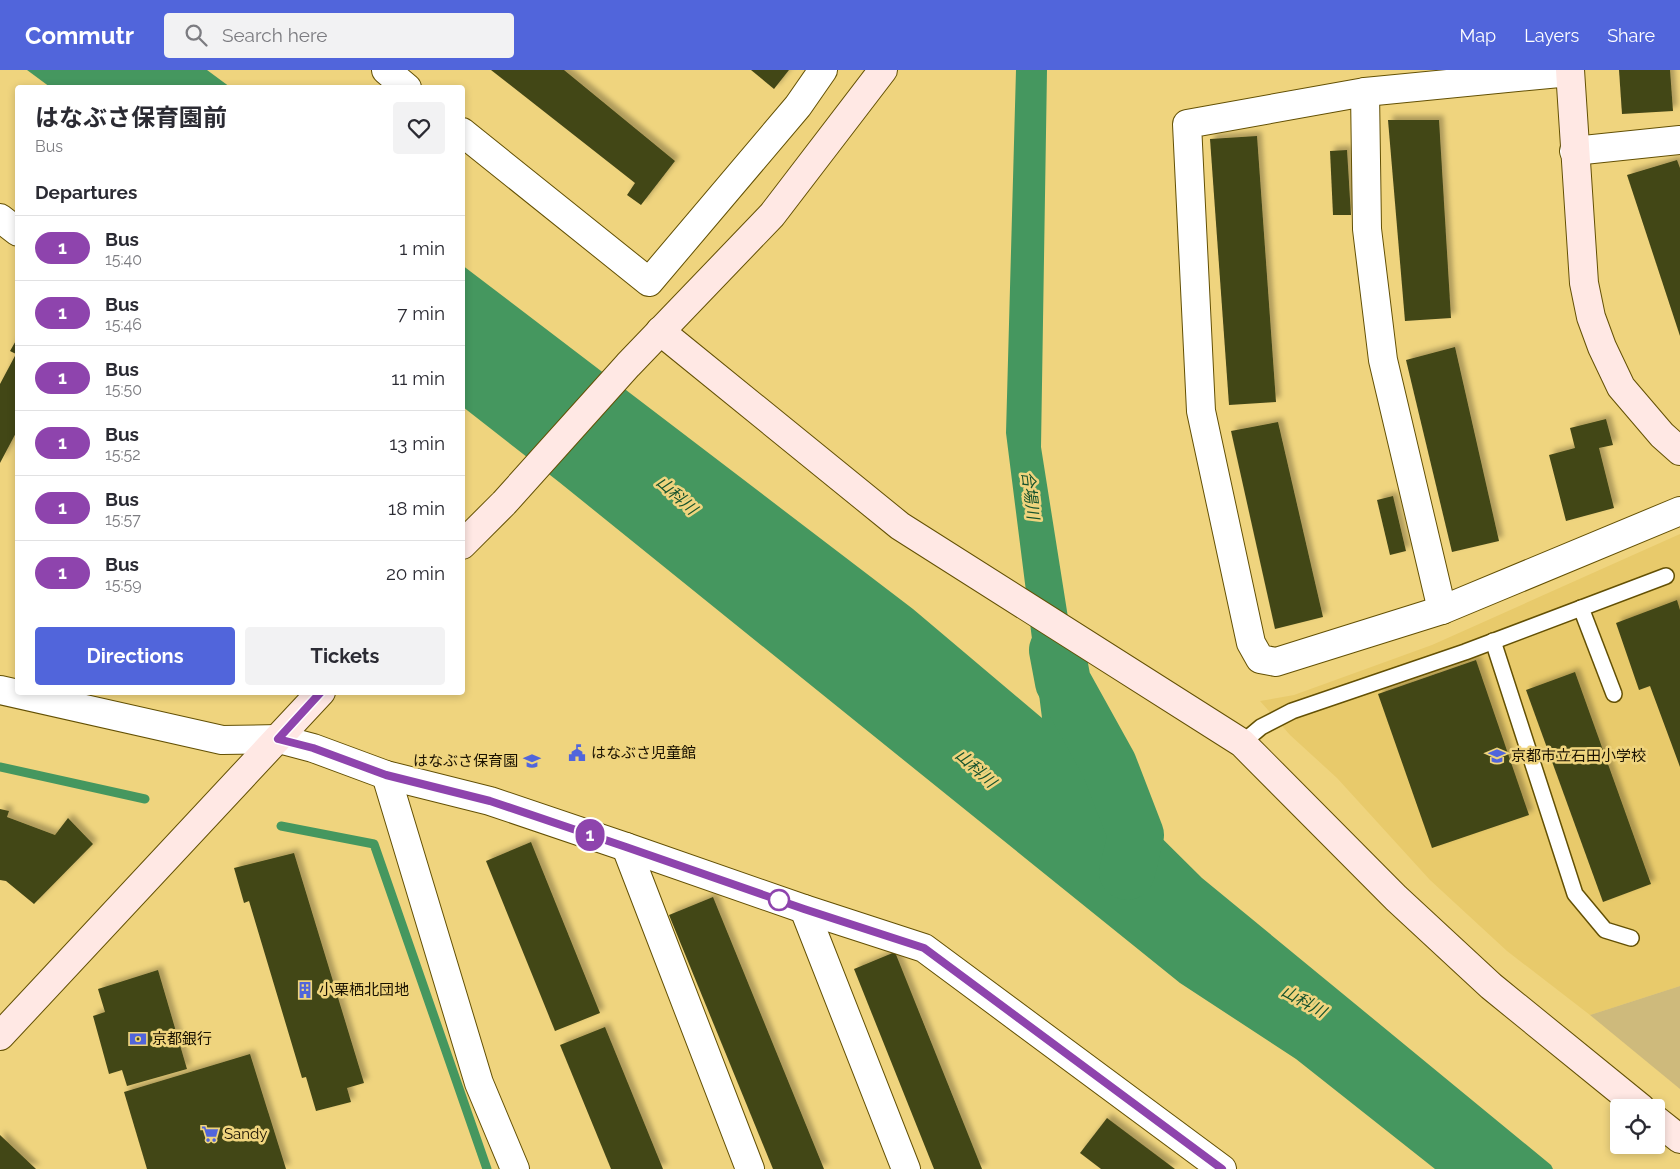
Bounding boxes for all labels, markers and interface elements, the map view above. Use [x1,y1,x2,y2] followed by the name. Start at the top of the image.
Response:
[164,13,514,58] search box
[25,21,134,50] text: Commutr
[182,21,210,49] icon: search
[222,24,327,46] text: Search here
[1460,25,1496,46] text: Map
[1524,25,1579,46] text: Layers
[1607,25,1655,46] text: Share
[393,102,445,154] button: heart
[35,103,227,132] text: はなぶさ保育園前
[35,137,63,156] text: Bus
[35,181,137,203] text: Departures
[105,228,139,250] text: Bus
[58,237,67,258] text: 1
[399,237,445,259] text: 1 min
[105,250,142,269] text: 15:40
[105,293,139,315] text: Bus
[58,302,67,323] text: 1
[397,302,445,324] text: 7 min
[105,315,142,334] text: 15:46
[105,358,139,380] text: Bus
[58,367,67,388] text: 1
[391,367,445,389] text: 11 min
[105,380,142,399] text: 15:50
[105,423,139,445] text: Bus
[58,432,67,453] text: 1
[389,432,445,454] text: 13 min
[105,445,141,464] text: 15:52
[1018,470,1043,522] water label: 合場川
[652,472,702,520] water label: 山科川
[105,488,139,510] text: Bus
[58,497,67,518] text: 1
[388,497,445,519] text: 18 min
[105,510,141,529] text: 15:57
[105,553,139,575] text: Bus
[58,562,67,583] text: 1
[386,562,445,584] text: 20 min
[105,575,142,594] text: 15:59
[35,627,235,685] button: Directions
[245,627,445,685] button: Tickets
[567,743,587,763] public building icon: はなぶさ児童館
[591,744,696,762] place label: はなぶさ児童館
[951,745,1001,793] water label: 山科川
[1487,746,1507,766] school or university icon: 京都市立石田小学校
[1511,747,1646,765] place label: 京都市立石田小学校
[522,751,542,771] school or university icon: はなぶさ保育園
[413,752,518,770] place label: はなぶさ保育園
[574,819,606,851] line badge: 1
[586,824,594,845] text: 1
[768,889,790,911] unlabelled marker
[295,980,315,1000] building icon: 小栗栖北団地
[319,981,409,999] place label: 小栗栖北団地
[1278,981,1331,1022] water label: 山科川
[128,1029,148,1049] bank icon: 京都銀行
[152,1030,212,1048] place label: 京都銀行
[1610,1099,1665,1154] map controls
[1610,1099,1665,1154] button: locate
[200,1124,220,1144] supermarket icon: Sandy
[224,1125,268,1143] place label: Sandy

